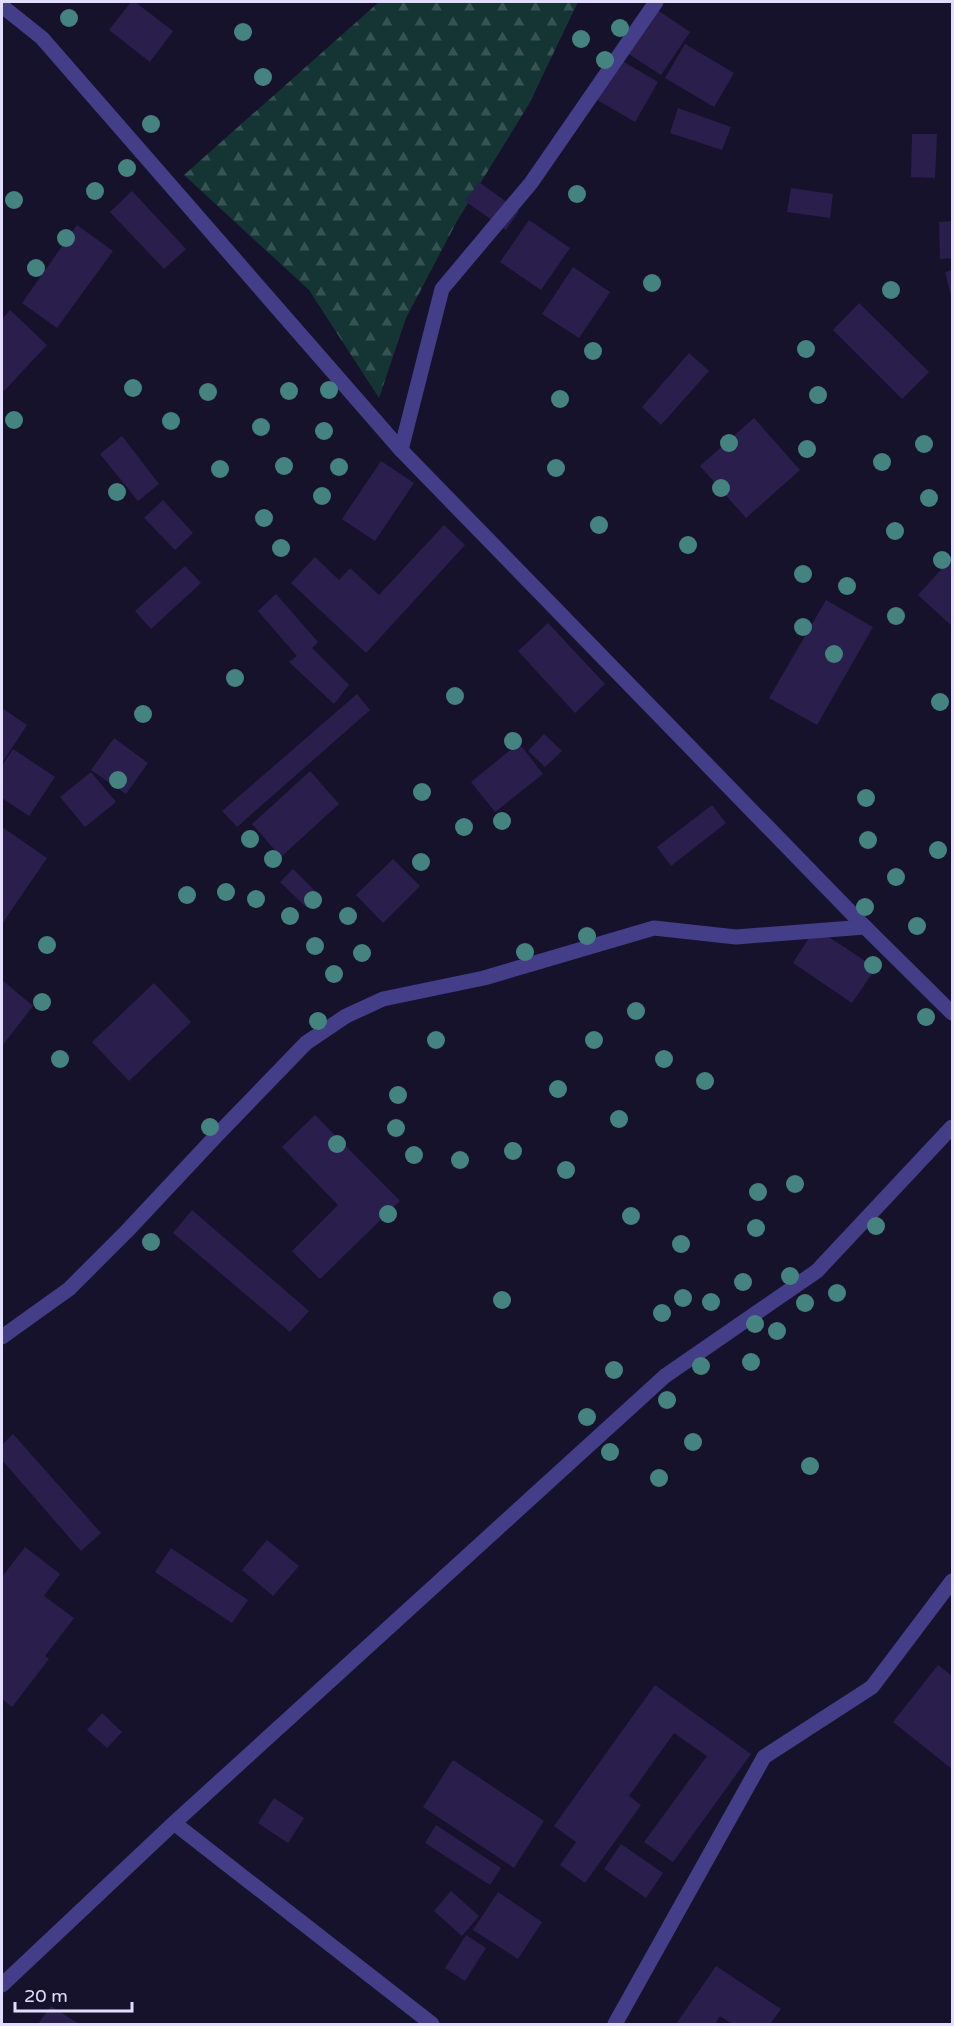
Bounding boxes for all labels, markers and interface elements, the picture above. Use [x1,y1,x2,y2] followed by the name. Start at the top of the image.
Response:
[15,1975,132,2013] scale bar
[24,1985,68,2007] text: 20 m

